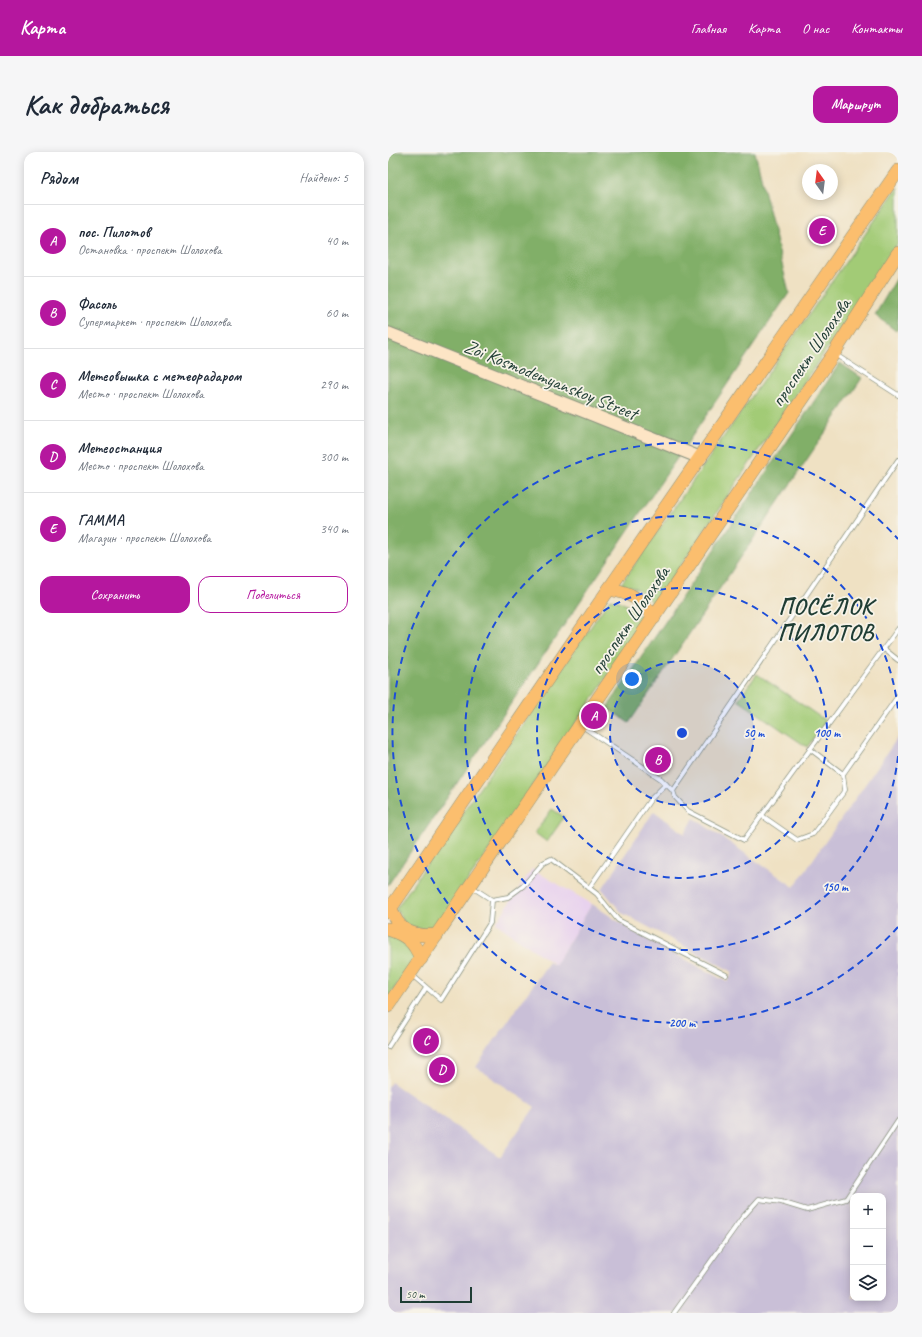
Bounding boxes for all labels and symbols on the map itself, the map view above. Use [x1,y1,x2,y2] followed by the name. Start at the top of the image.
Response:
[802,164,838,200] north arrow
[809,216,835,246] pin: E
[766,292,857,411] street label: проспект Шолохова
[461,334,643,427] street label: Zoi Kosmodemyanskoy Street
[585,560,676,679] street label: проспект Шолохова
[778,592,877,647] district label: ПОСЁЛОК ПИЛОТОВ
[622,669,642,689] your location
[581,701,607,731] pin: A
[744,725,765,741] text: 50 m
[814,725,841,741] text: 100 m
[675,726,689,740] centre of rings
[645,745,671,775] pin: B
[822,879,849,895] text: 150 m
[669,1015,696,1031] text: 200 m
[413,1026,439,1056] pin: C
[429,1055,455,1085] pin: D
[400,1285,472,1304] scale bar

